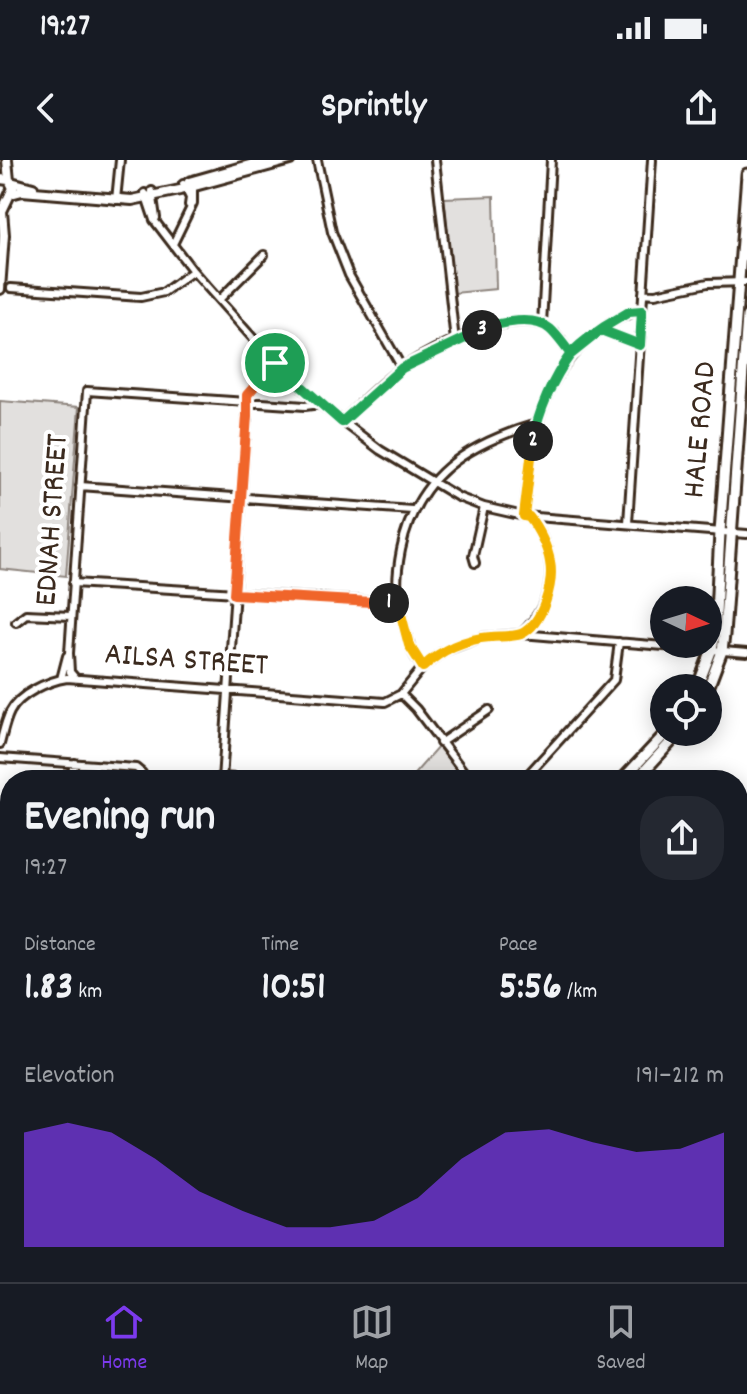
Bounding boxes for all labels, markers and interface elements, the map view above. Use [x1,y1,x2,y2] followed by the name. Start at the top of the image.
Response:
[40,7,90,50] text: 19:27
[321,82,426,134] text: Sprintly
[24,86,68,130] icon: back
[679,86,723,130] icon: share
[462,310,502,350] pin: 3
[477,314,487,345] text: 3
[241,329,309,397] pin
[253,341,297,385] icon: arrive
[673,360,731,500] street label: HALE ROAD
[513,421,553,461] pin: 2
[528,425,538,456] text: 2
[25,432,83,608] street label: EDNAH STREET
[369,583,409,623] pin: 1
[650,586,722,658] north arrow
[650,586,722,746] map controls
[387,587,391,618] text: 1
[103,633,269,691] street label: AILSA STREET
[650,674,722,746] button: locate
[24,788,215,851] text: Evening run
[640,796,724,880] button: share
[24,850,67,887] text: 19:27
[24,930,96,961] text: Distance
[261,930,299,961] text: Time
[499,930,538,961] text: Pace
[24,961,73,1018] text: 1.83
[261,961,326,1018] text: 10:51
[499,961,562,1018] text: 5:56
[73,977,102,1008] text: km
[562,977,597,1008] text: /km
[24,1058,114,1095] text: Elevation
[636,1058,724,1095] text: 191–212 m
[101,1300,147,1379] tab: Home
[350,1300,394,1379] tab: Map
[596,1300,646,1379] tab: Saved

